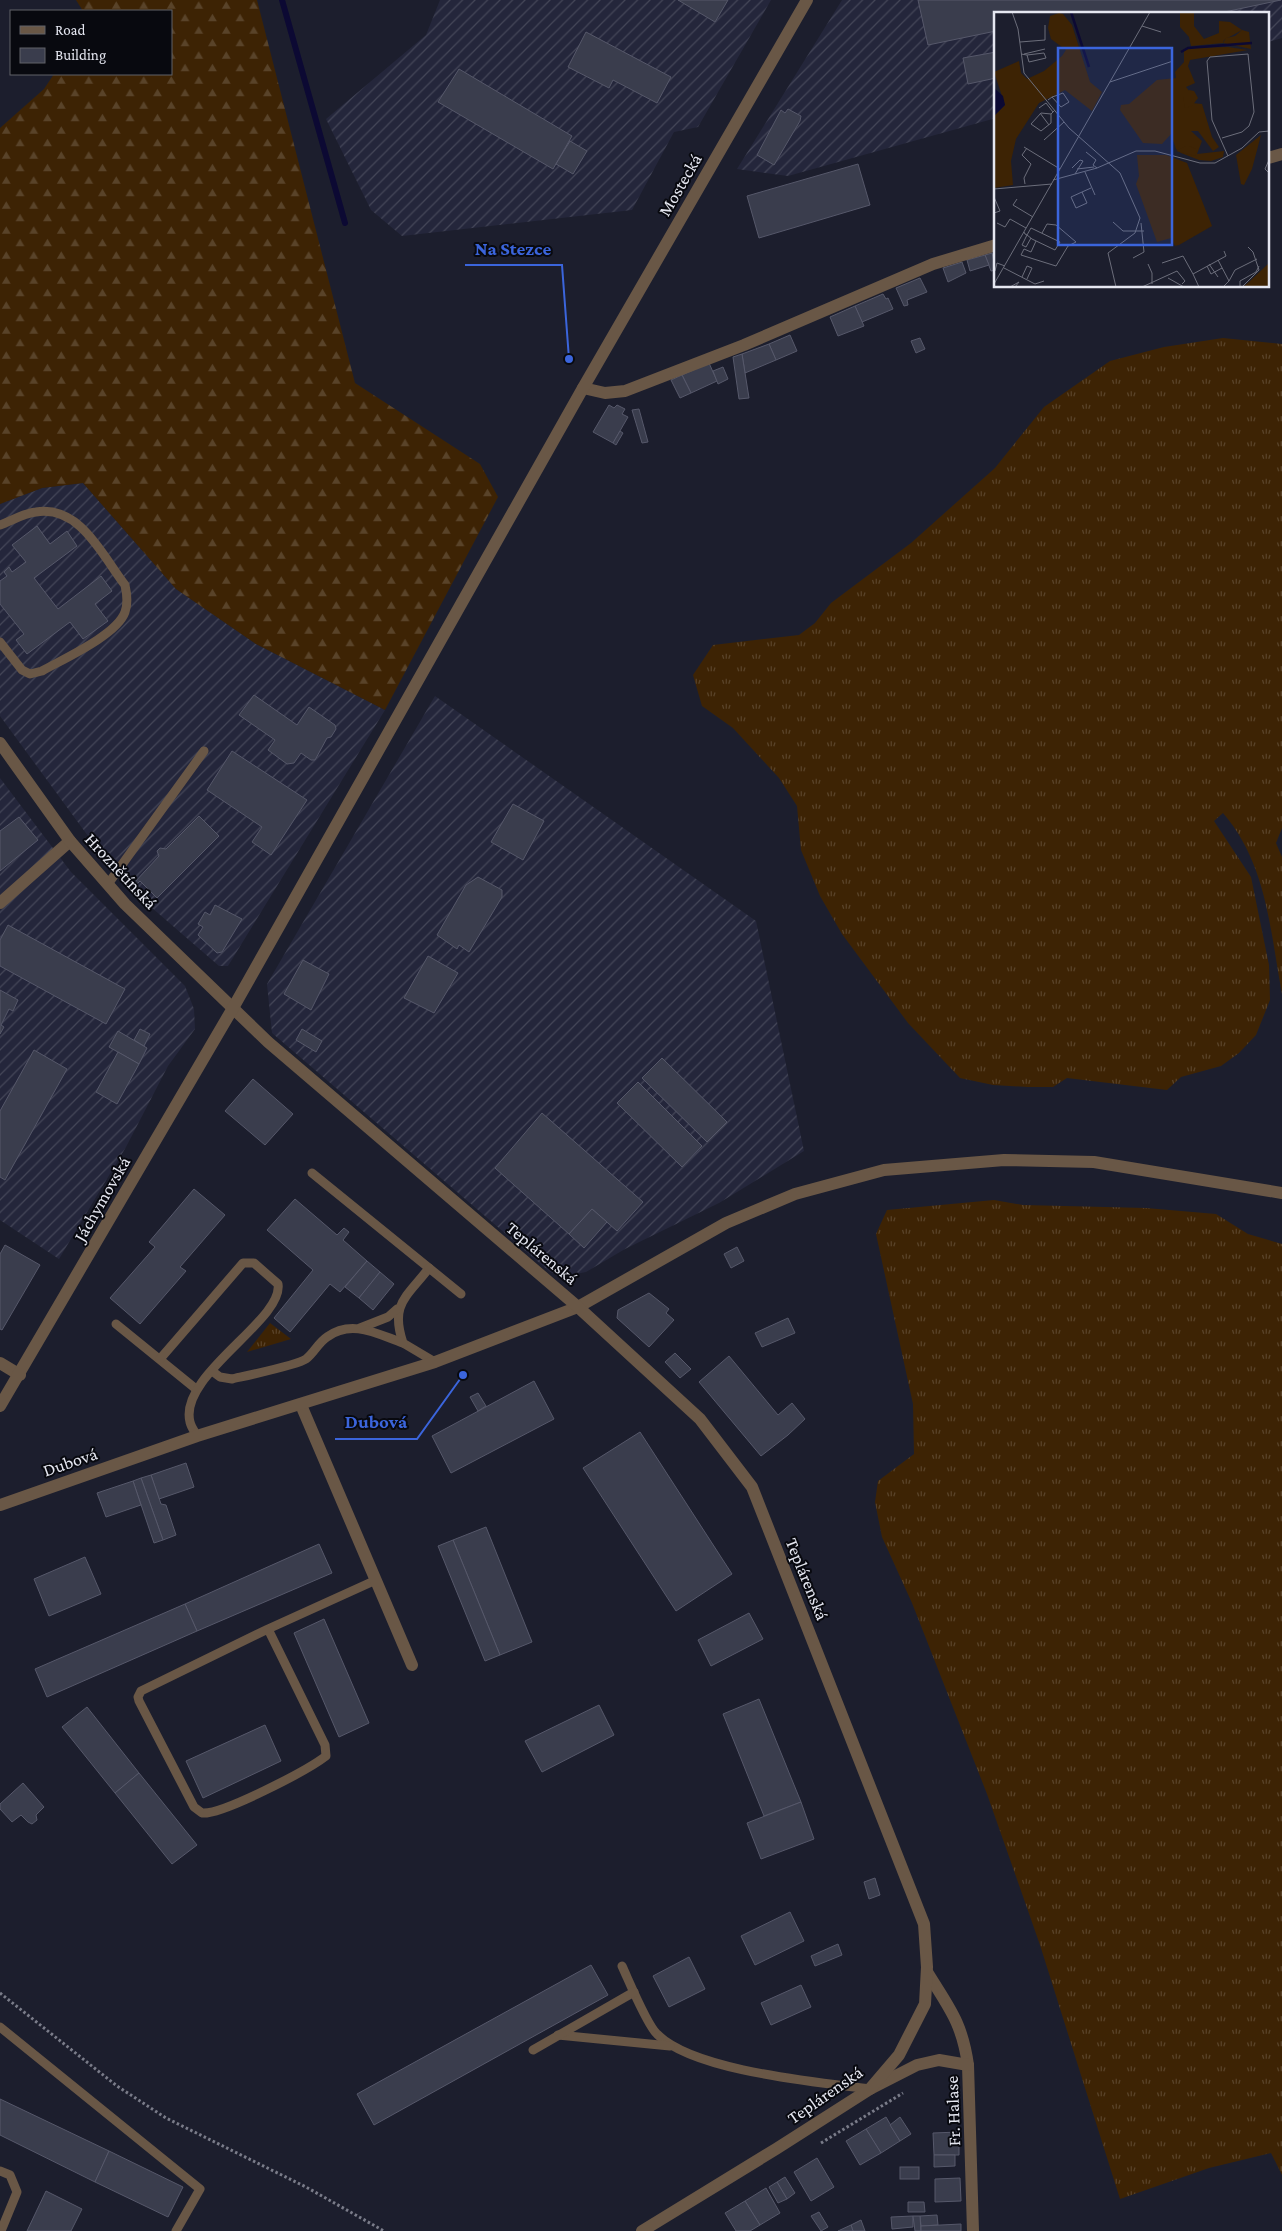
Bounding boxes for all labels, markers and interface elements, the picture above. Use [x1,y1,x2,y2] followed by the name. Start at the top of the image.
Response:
[10,10,172,75] legend
[994,12,1270,288] inset map
[55,22,86,38] text: Road
[55,47,106,64] text: Building
[654,150,706,220] street label: Mostecká
[465,231,562,265] callout: Na Stezce
[475,238,551,259] text: Na Stezce
[81,829,161,913] street label: Hroznětínská
[69,1153,134,1247] street label: Jáchymovská
[502,1217,582,1289] street label: Teplárenská
[335,1405,417,1439] callout: Dubová
[345,1411,408,1432] text: Dubová
[40,1443,100,1481] street label: Dubová
[781,1535,833,1623] street label: Teplárenská
[784,2062,866,2128] street label: Teplárenská
[942,2075,964,2147] street label: Fr. Halase

